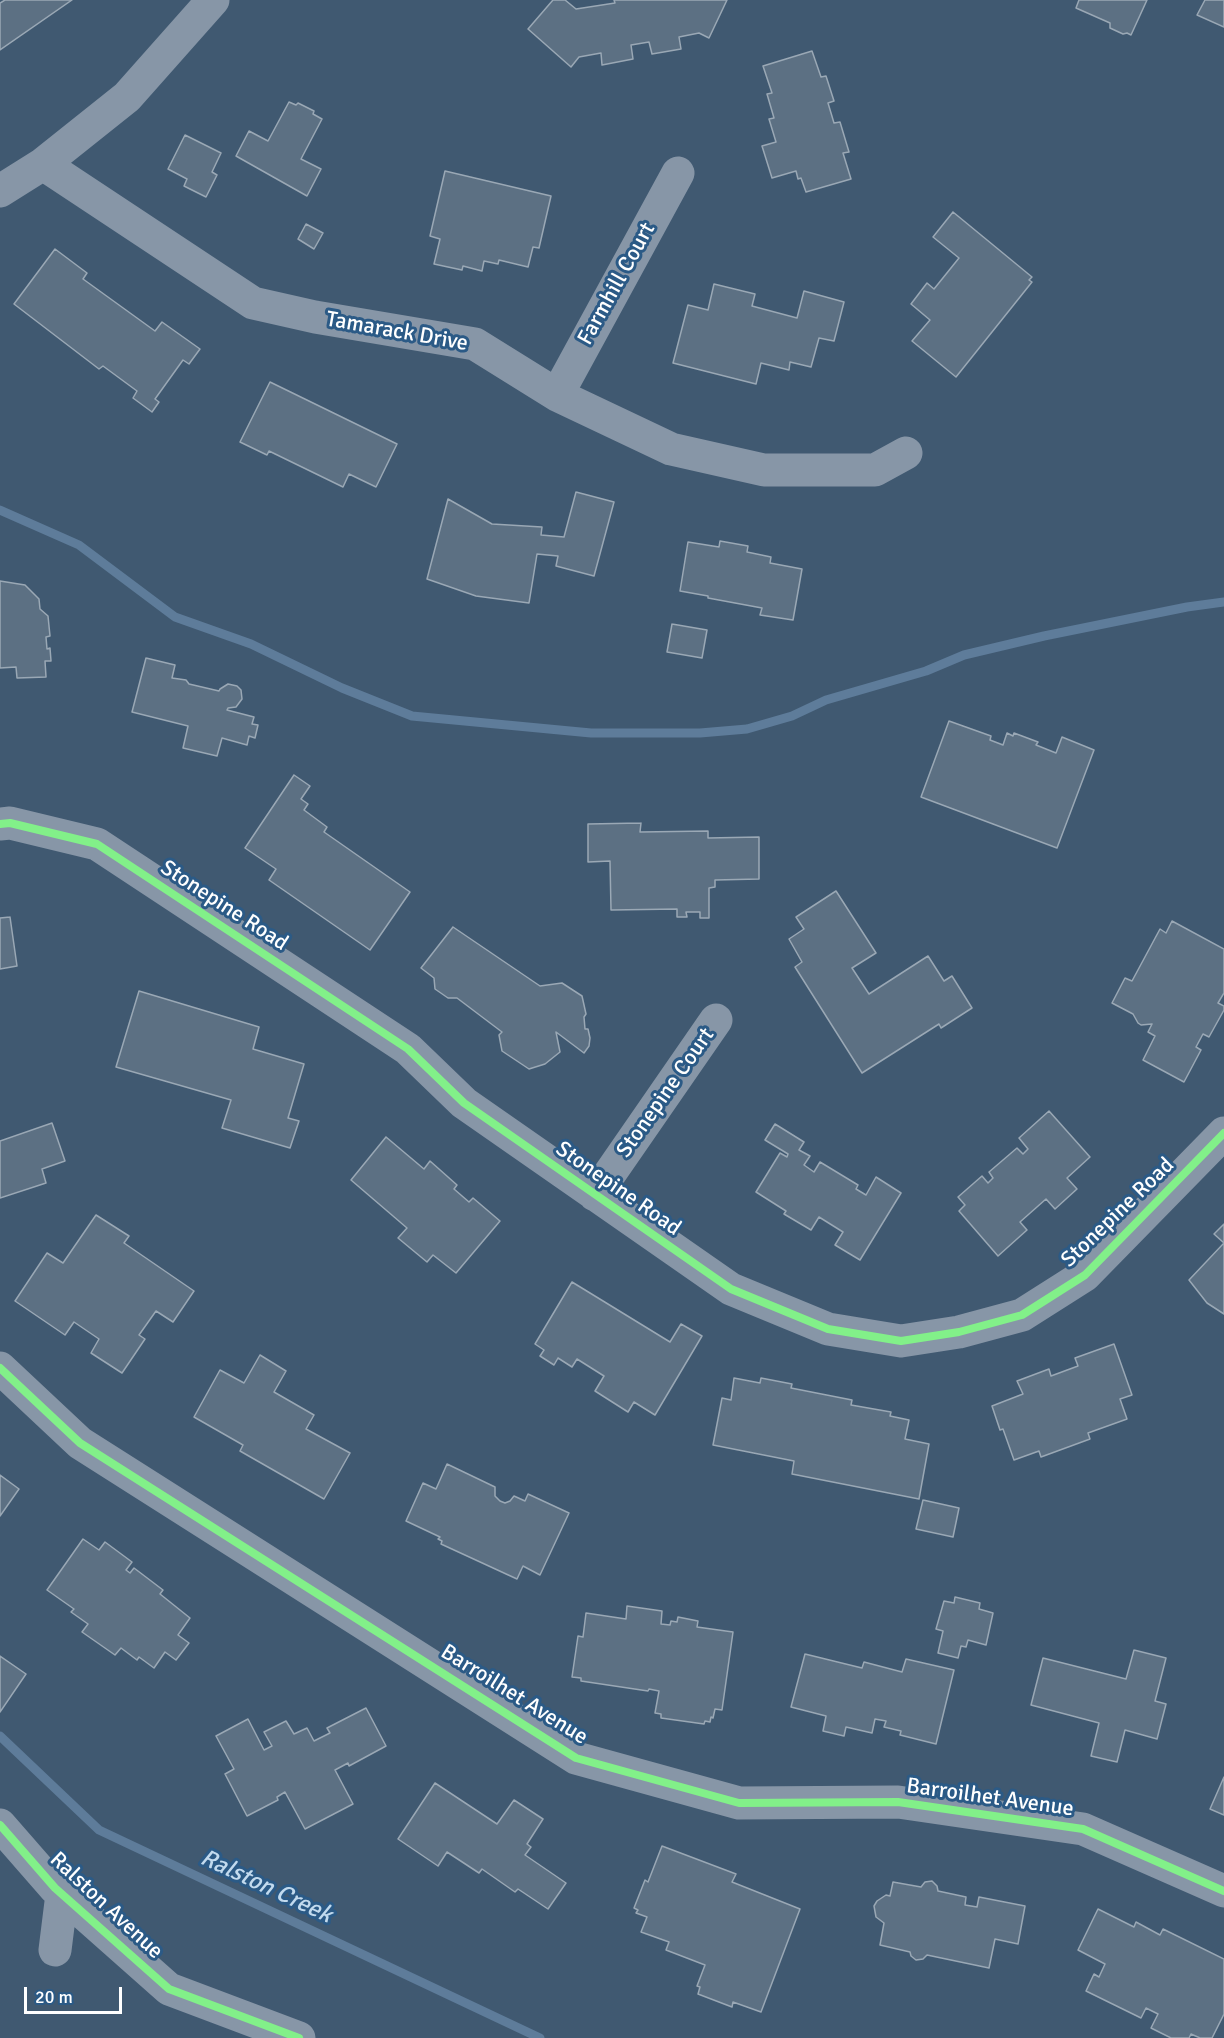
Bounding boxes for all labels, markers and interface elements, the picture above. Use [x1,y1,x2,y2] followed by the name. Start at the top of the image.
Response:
[573,218,661,350] street label: Farmhill Court
[324,307,470,357] street label: Tamarack Drive
[155,855,293,957] street label: Stonepine Road
[611,1023,721,1163] street label: Stonepine Court
[550,1136,686,1242] street label: Stonepine Road
[1056,1153,1180,1273] street label: Stonepine Road
[436,1639,592,1751] street label: Barroilhet Avenue
[905,1773,1075,1823] street label: Barroilhet Avenue
[196,1844,336,1930] water label: Ralston Creek
[44,1847,168,1965] street label: Ralston Avenue
[27,1975,124,2013] scale bar
[35,1986,73,2008] text: 20 m

